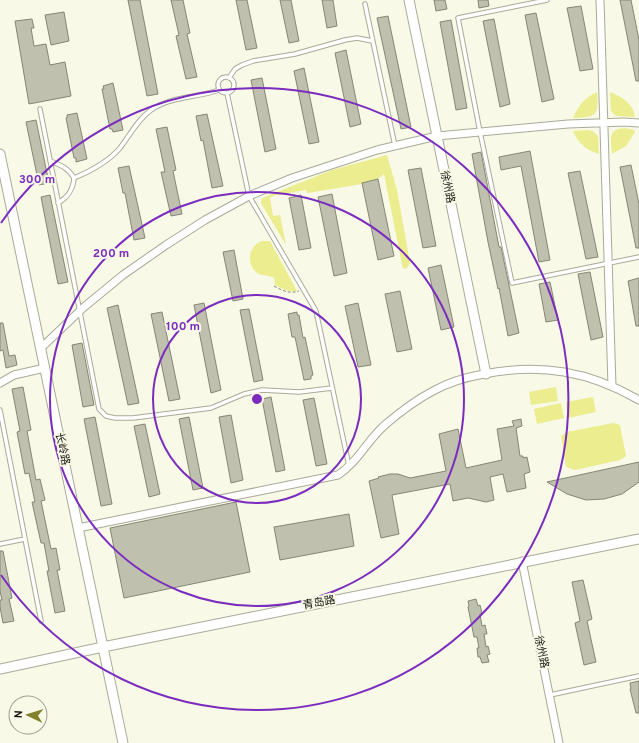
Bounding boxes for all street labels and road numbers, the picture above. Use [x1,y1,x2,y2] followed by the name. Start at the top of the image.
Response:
[437,169,457,205] street label: 徐州路
[52,431,72,467] street label: 长岭路
[301,593,337,613] street label: 青岛路
[531,634,551,670] street label: 徐州路

